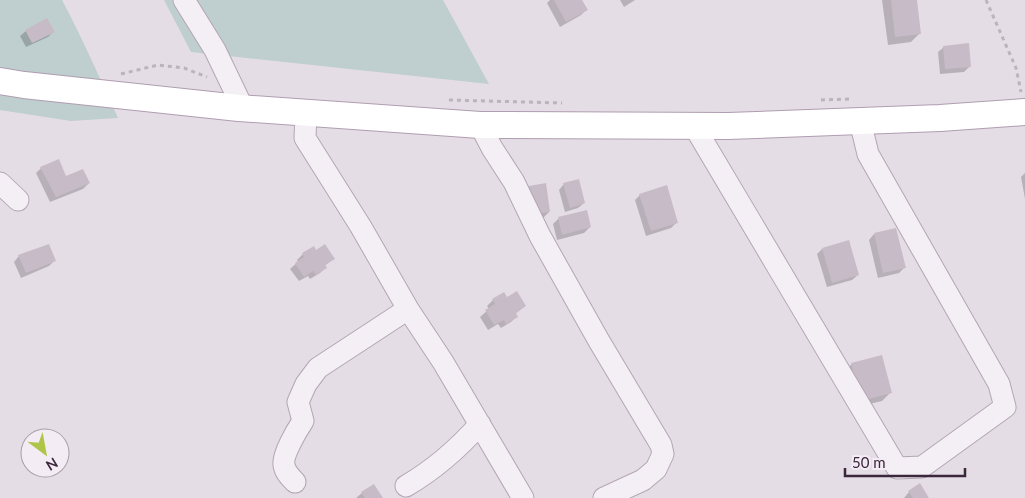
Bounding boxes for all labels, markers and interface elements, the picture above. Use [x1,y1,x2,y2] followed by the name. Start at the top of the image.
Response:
[20,428,70,478] north arrow
[845,446,965,478] scale bar
[852,453,886,471] text: 50 m
[43,454,61,475] text: N

